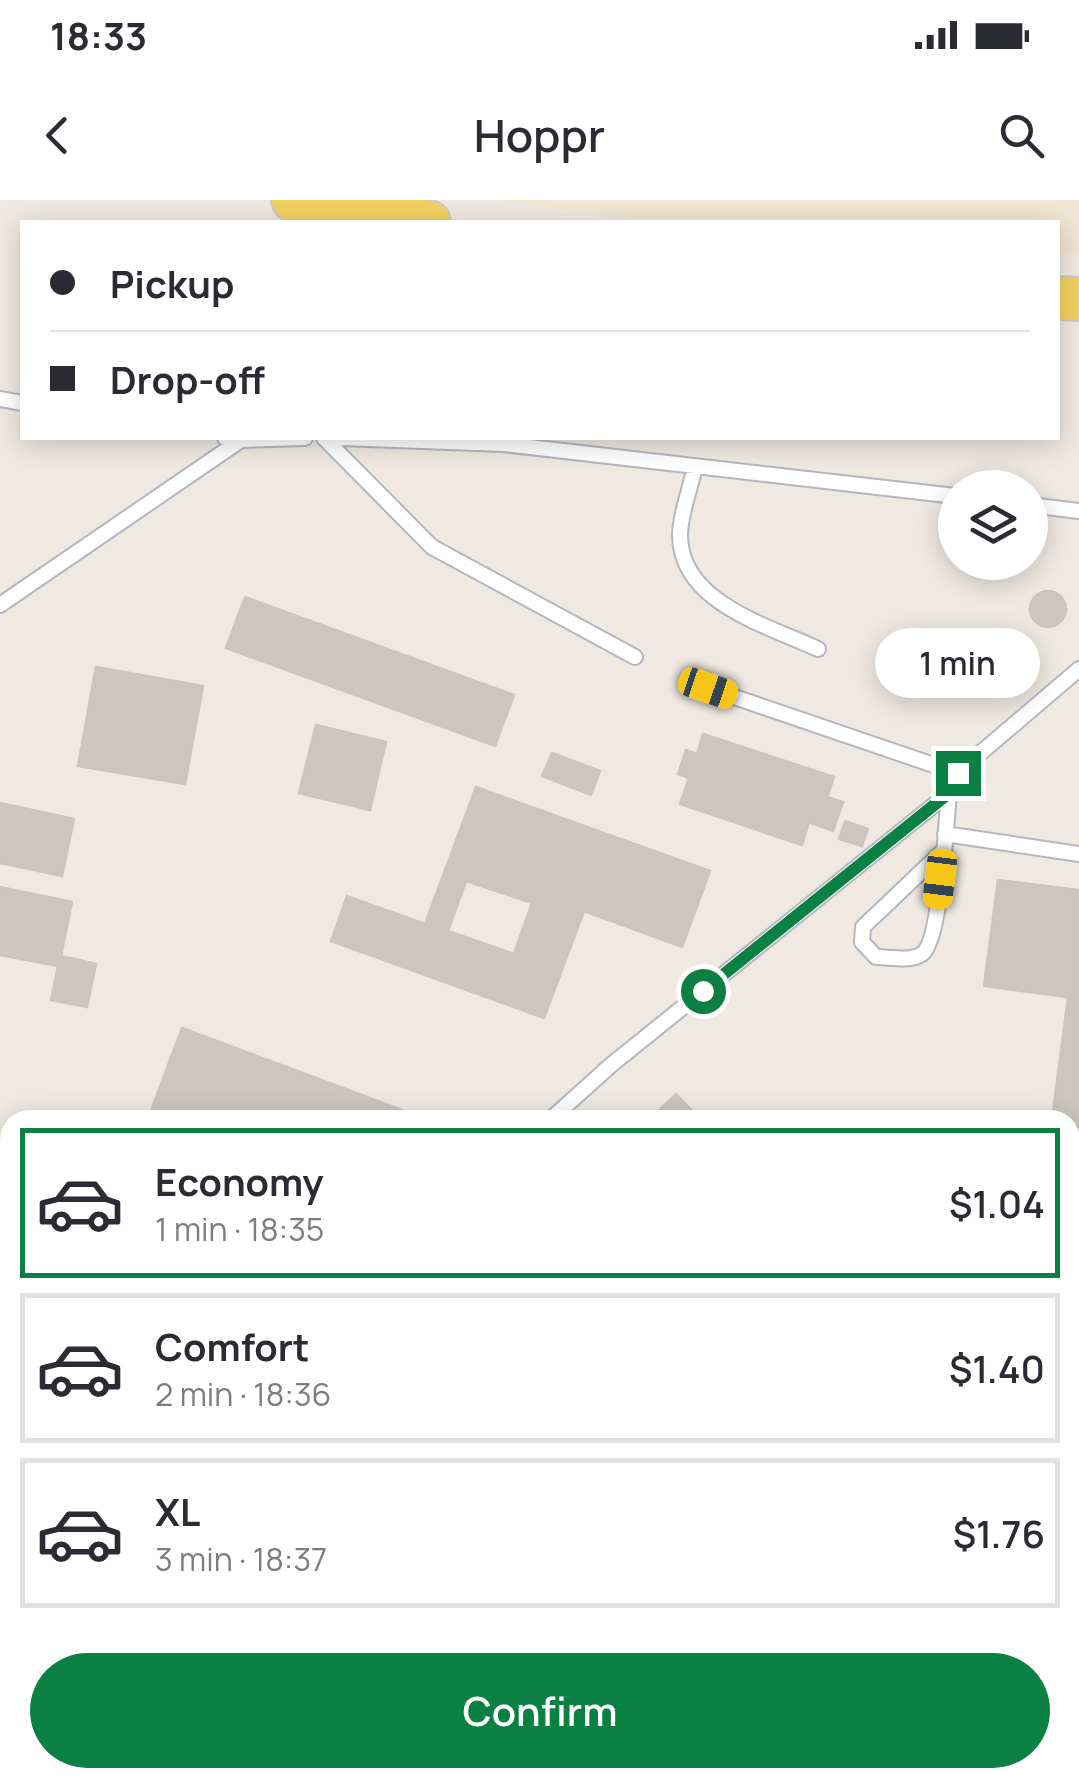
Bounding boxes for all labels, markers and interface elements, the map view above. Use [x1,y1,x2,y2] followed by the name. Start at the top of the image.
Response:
[50,9,147,61] text: 18:33
[474,104,605,166] text: Hoppr
[30,108,85,163] icon: back
[994,108,1049,163] icon: search
[110,257,234,309] text: Pickup
[110,353,265,405] text: Drop-off
[938,470,1048,580] map controls
[938,470,1048,580] button: layers
[876,628,1040,698] callout: 1 min
[919,641,996,685] text: 1 min
[675,664,741,712] car
[936,751,981,796] route end
[921,847,959,911] car
[681,969,726,1014] route start
[155,1155,324,1207] text: Economy
[35,1158,125,1248] icon: car
[949,1177,1045,1229] text: $1.04
[155,1207,324,1251] text: 1 min · 18:35
[155,1320,309,1372] text: Comfort
[35,1323,125,1413] icon: car
[949,1342,1045,1394] text: $1.40
[155,1372,331,1416] text: 2 min · 18:36
[155,1485,200,1537] text: XL
[35,1488,125,1578] icon: car
[953,1507,1045,1559] text: $1.76
[155,1537,327,1581] text: 3 min · 18:37
[30,1653,1050,1768] button: Confirm

